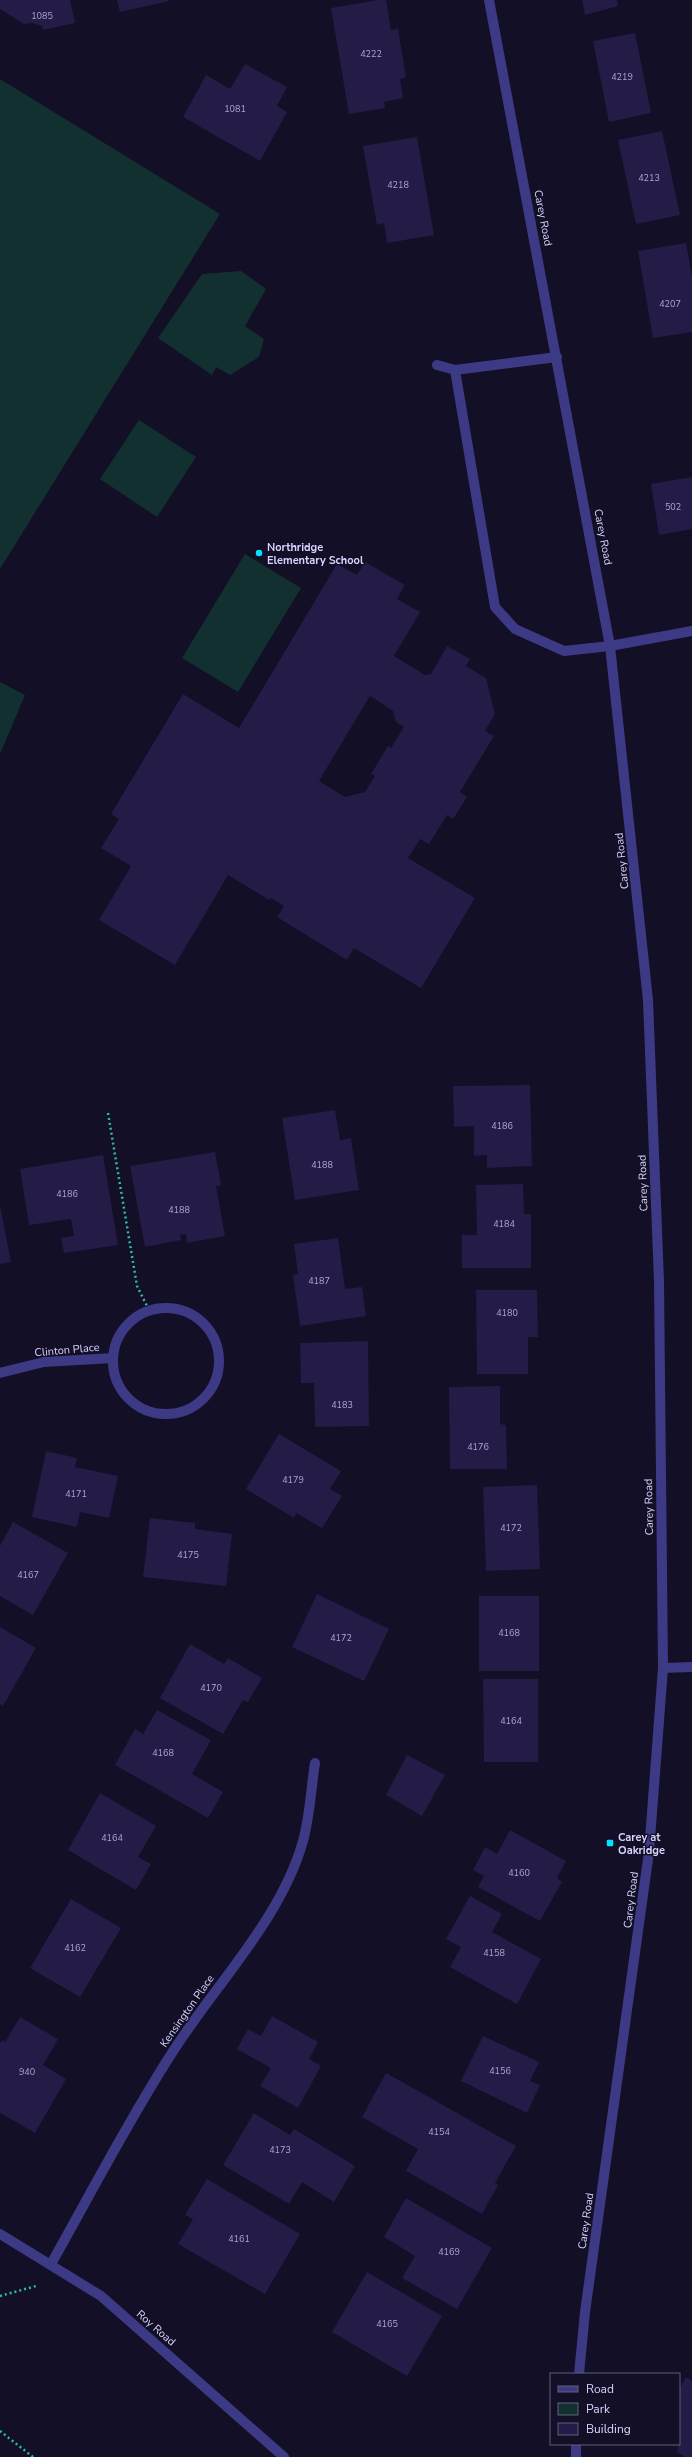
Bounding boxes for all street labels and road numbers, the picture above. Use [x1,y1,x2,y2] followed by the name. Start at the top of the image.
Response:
[530,189,556,247] street label: Carey Road
[590,508,616,566] street label: Carey Road
[612,832,632,890] street label: Carey Road
[635,1154,651,1212] street label: Carey Road
[34,1340,100,1360] street label: Clinton Place
[641,1478,657,1536] street label: Carey Road
[620,1871,642,1929] street label: Carey Road
[156,1972,218,2050] street label: Kensington Place
[575,2192,597,2250] street label: Carey Road
[133,2307,179,2349] street label: Roy Road

